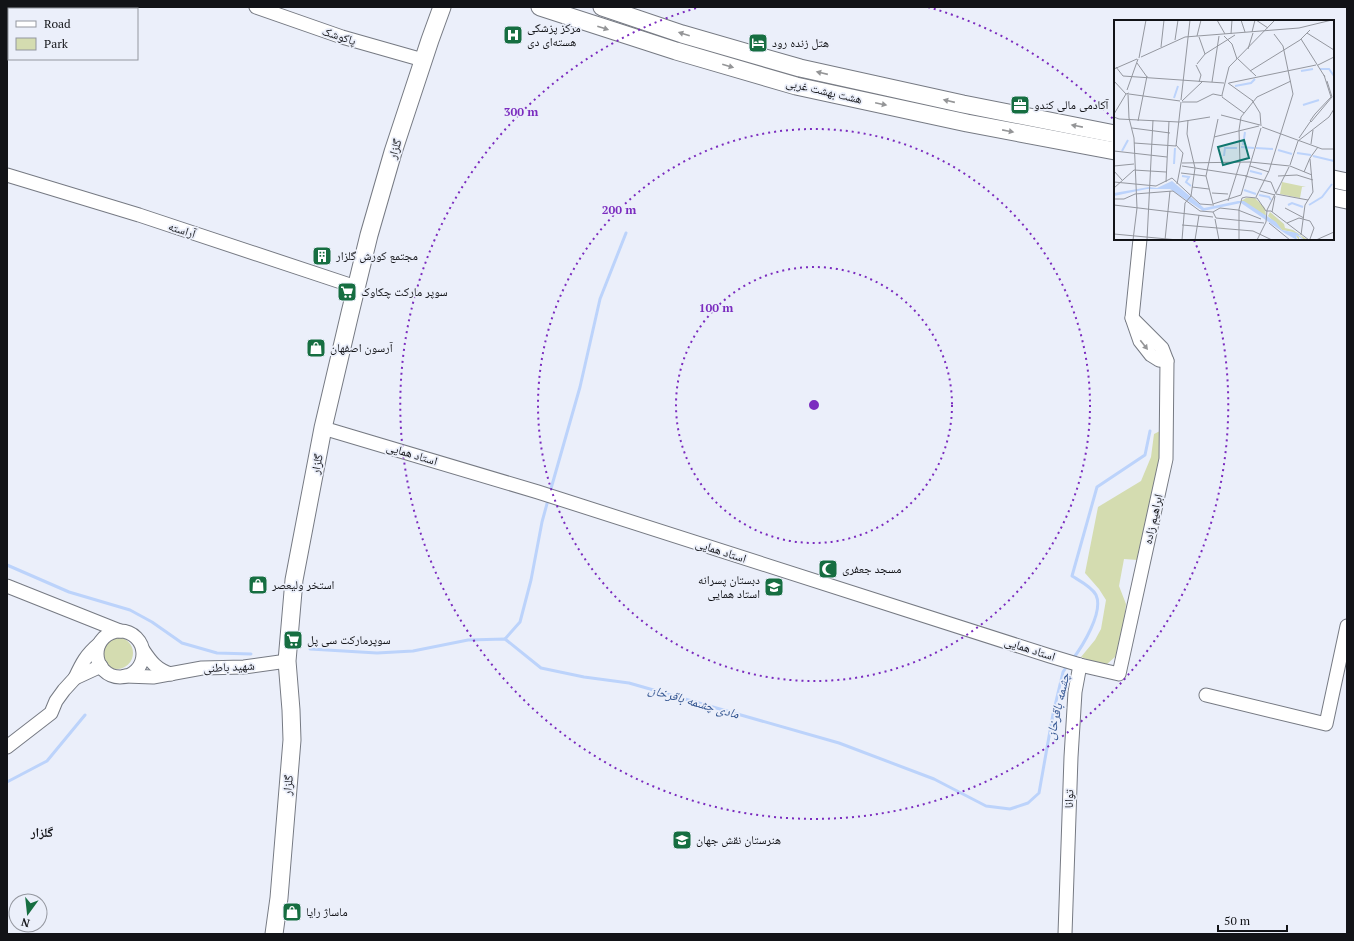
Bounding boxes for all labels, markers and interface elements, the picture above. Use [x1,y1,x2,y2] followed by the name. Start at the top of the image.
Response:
[8,8,138,60] legend
[44,16,71,31] text: Road
[527,20,581,49] place label: مرکز پزشکی هسته‌ای دی
[1114,20,1334,240] inset map
[320,23,359,48] street label: پاکوشک
[502,24,524,46] hospital icon: مرکز پزشکی هسته‌ای دی
[598,25,610,31] one-way arrow
[677,31,689,37] one-way arrow
[747,32,769,54] hotel icon: هتل زنده رود
[772,35,829,50] place label: هتل زنده رود
[44,36,69,51] text: Park
[722,63,734,69] one-way arrow
[816,69,828,75] one-way arrow
[784,74,864,107] street label: هشت بهشت غربی
[1009,94,1031,116] office icon: آکادمی مالی کندو
[1034,97,1109,112] place label: آکادمی مالی کندو
[943,98,955,104] one-way arrow
[875,102,887,108] one-way arrow
[504,104,538,119] text: 300 m
[1071,123,1083,129] one-way arrow
[1002,128,1014,134] one-way arrow
[384,137,405,162] street label: گلزار
[602,202,636,217] text: 200 m
[167,218,199,241] street label: آراسته
[311,245,333,267] building icon: مجتمع کورش گلزار
[335,248,418,263] place label: مجتمع کورش گلزار
[336,281,358,303] supermarket icon: سوپر مارکت چکاوک
[361,284,448,299] place label: سوپر مارکت چکاوک
[699,300,733,315] text: 100 m
[305,337,327,359] shop icon: آرسون اصفهان
[330,340,393,355] place label: آرسون اصفهان
[1139,340,1148,351] one-way arrow
[807,398,821,412] centre of rings
[385,439,440,469] street label: استاد همایی
[307,453,326,476] street label: گلزار
[1139,492,1167,546] street label: ابراهیم زاده
[694,535,749,566] street label: استاد همایی
[817,558,839,580] mosque icon: مسجد جعفری
[842,561,902,576] place label: مسجد جعفری
[698,572,760,601] place label: دبستان پسرانه استاد همایی
[247,574,269,596] shop icon: استخر ولیعصر
[763,576,785,598] school or university icon: دبستان پسرانه استاد همایی
[271,577,335,592] place label: استخر ولیعصر
[282,629,304,651] supermarket icon: سوپرمارکت سی پل
[307,632,391,647] place label: سوپرمارکت سی پل
[1003,633,1058,664] street label: استاد همایی
[203,658,255,676] street label: شهید باطنی
[1041,670,1074,741] water label: چشمه باقرخان
[646,679,742,723] water label: مادی چشمه باقرخان
[279,774,296,797] street label: گلزار
[1061,789,1076,809] street label: توانا
[30,823,54,841] district label: گلزار
[671,829,693,851] school or university icon: هنرستان نقش جهان
[696,832,781,847] place label: هنرستان نقش جهان
[8,893,48,933] north arrow
[281,901,303,923] shop icon: ماساژ رایا
[306,904,348,919] place label: ماساژ رایا
[1218,907,1287,933] scale bar
[1224,913,1251,928] text: 50 m
[19,915,31,931] text: N

